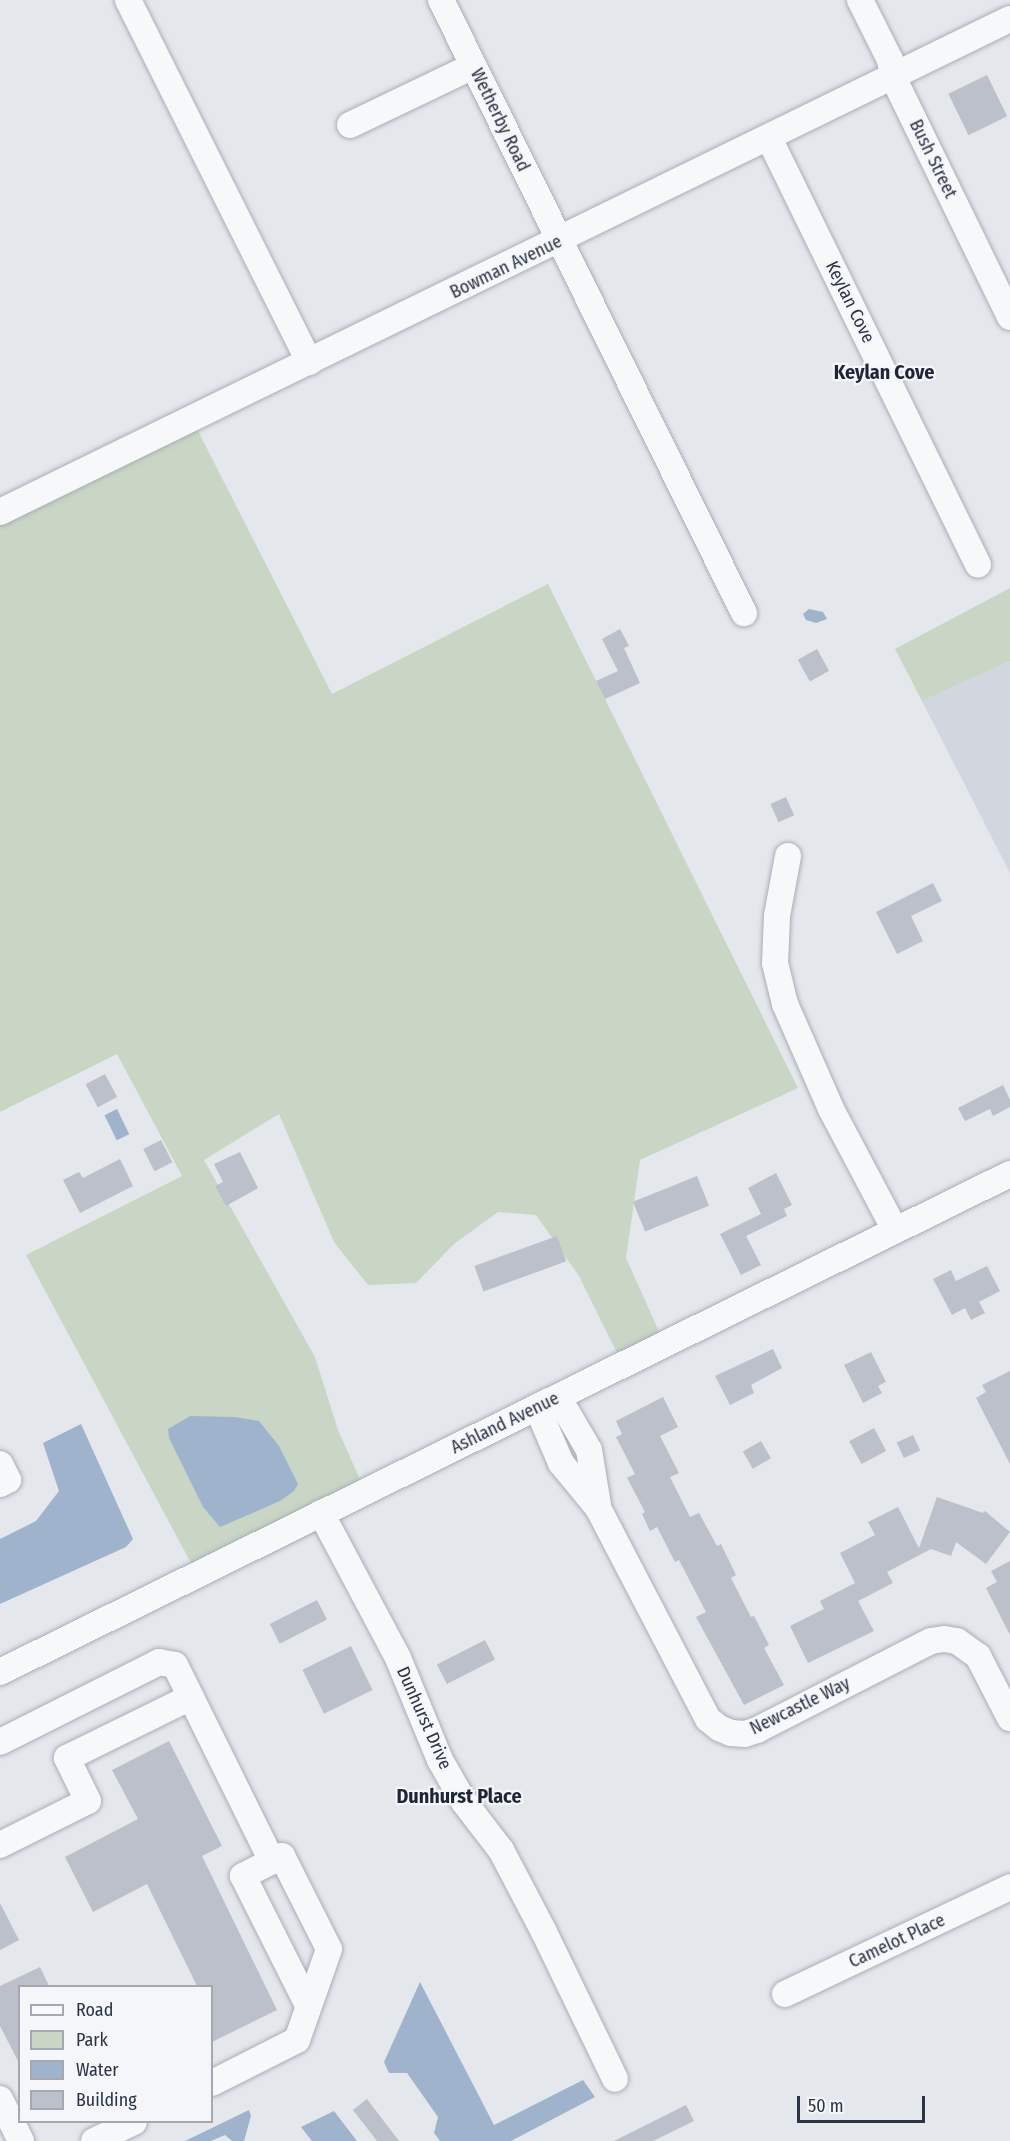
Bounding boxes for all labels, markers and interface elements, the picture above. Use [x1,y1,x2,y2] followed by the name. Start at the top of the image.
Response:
[466,65,534,175] street label: Wetherby Road
[905,116,961,202] street label: Bush Street
[447,231,565,303] street label: Bowman Avenue
[821,258,879,346] street label: Keylan Cove
[834,360,934,384] district label: Keylan Cove
[447,1388,563,1458] street label: Ashland Avenue
[392,1663,456,1773] street label: Dunhurst Drive
[746,1673,854,1739] street label: Newcastle Way
[396,1784,522,1808] district label: Dunhurst Place
[845,1909,949,1973] street label: Camelot Place
[18,1985,213,2123] legend
[76,1999,113,2021] text: Road
[76,2029,108,2051] text: Park
[76,2059,119,2081] text: Water
[800,2084,928,2122] scale bar
[76,2089,137,2111] text: Building
[808,2095,844,2117] text: 50 m

